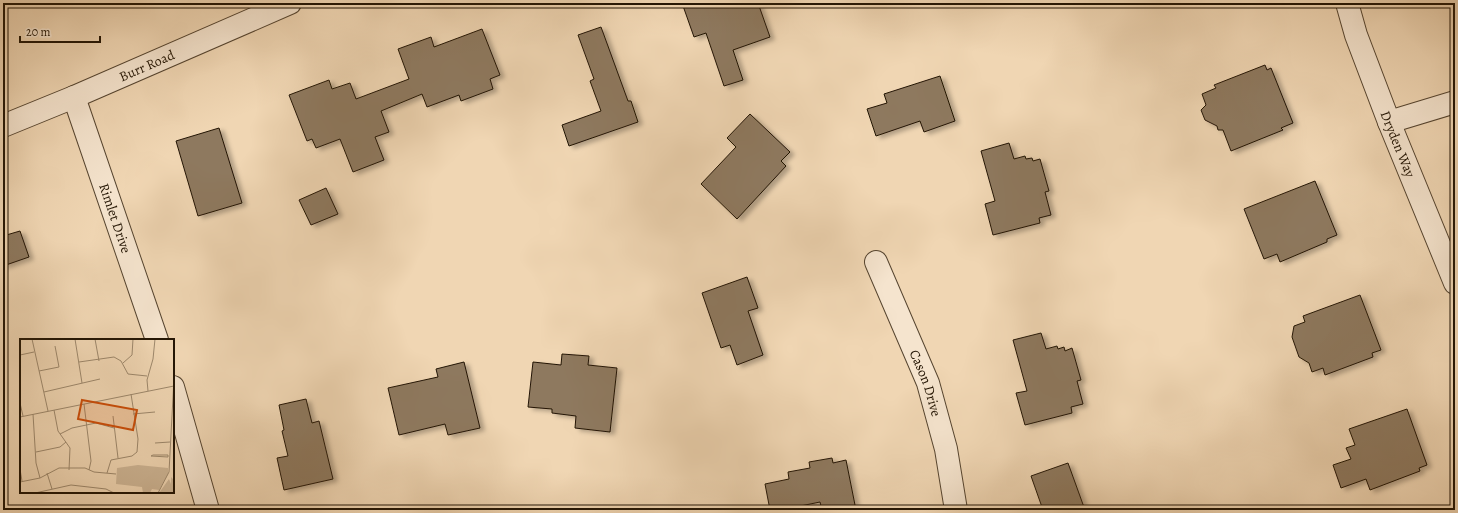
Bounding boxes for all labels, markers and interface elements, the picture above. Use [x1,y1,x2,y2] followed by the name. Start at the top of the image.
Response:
[20,18,100,44] scale bar
[26,24,50,40] text: 20 m
[116,45,178,86] street label: Burr Road
[1376,108,1420,181] street label: Dryden Way
[95,181,136,256] street label: Rimlet Drive
[20,339,174,493] inset map
[905,347,946,419] street label: Cason Drive

